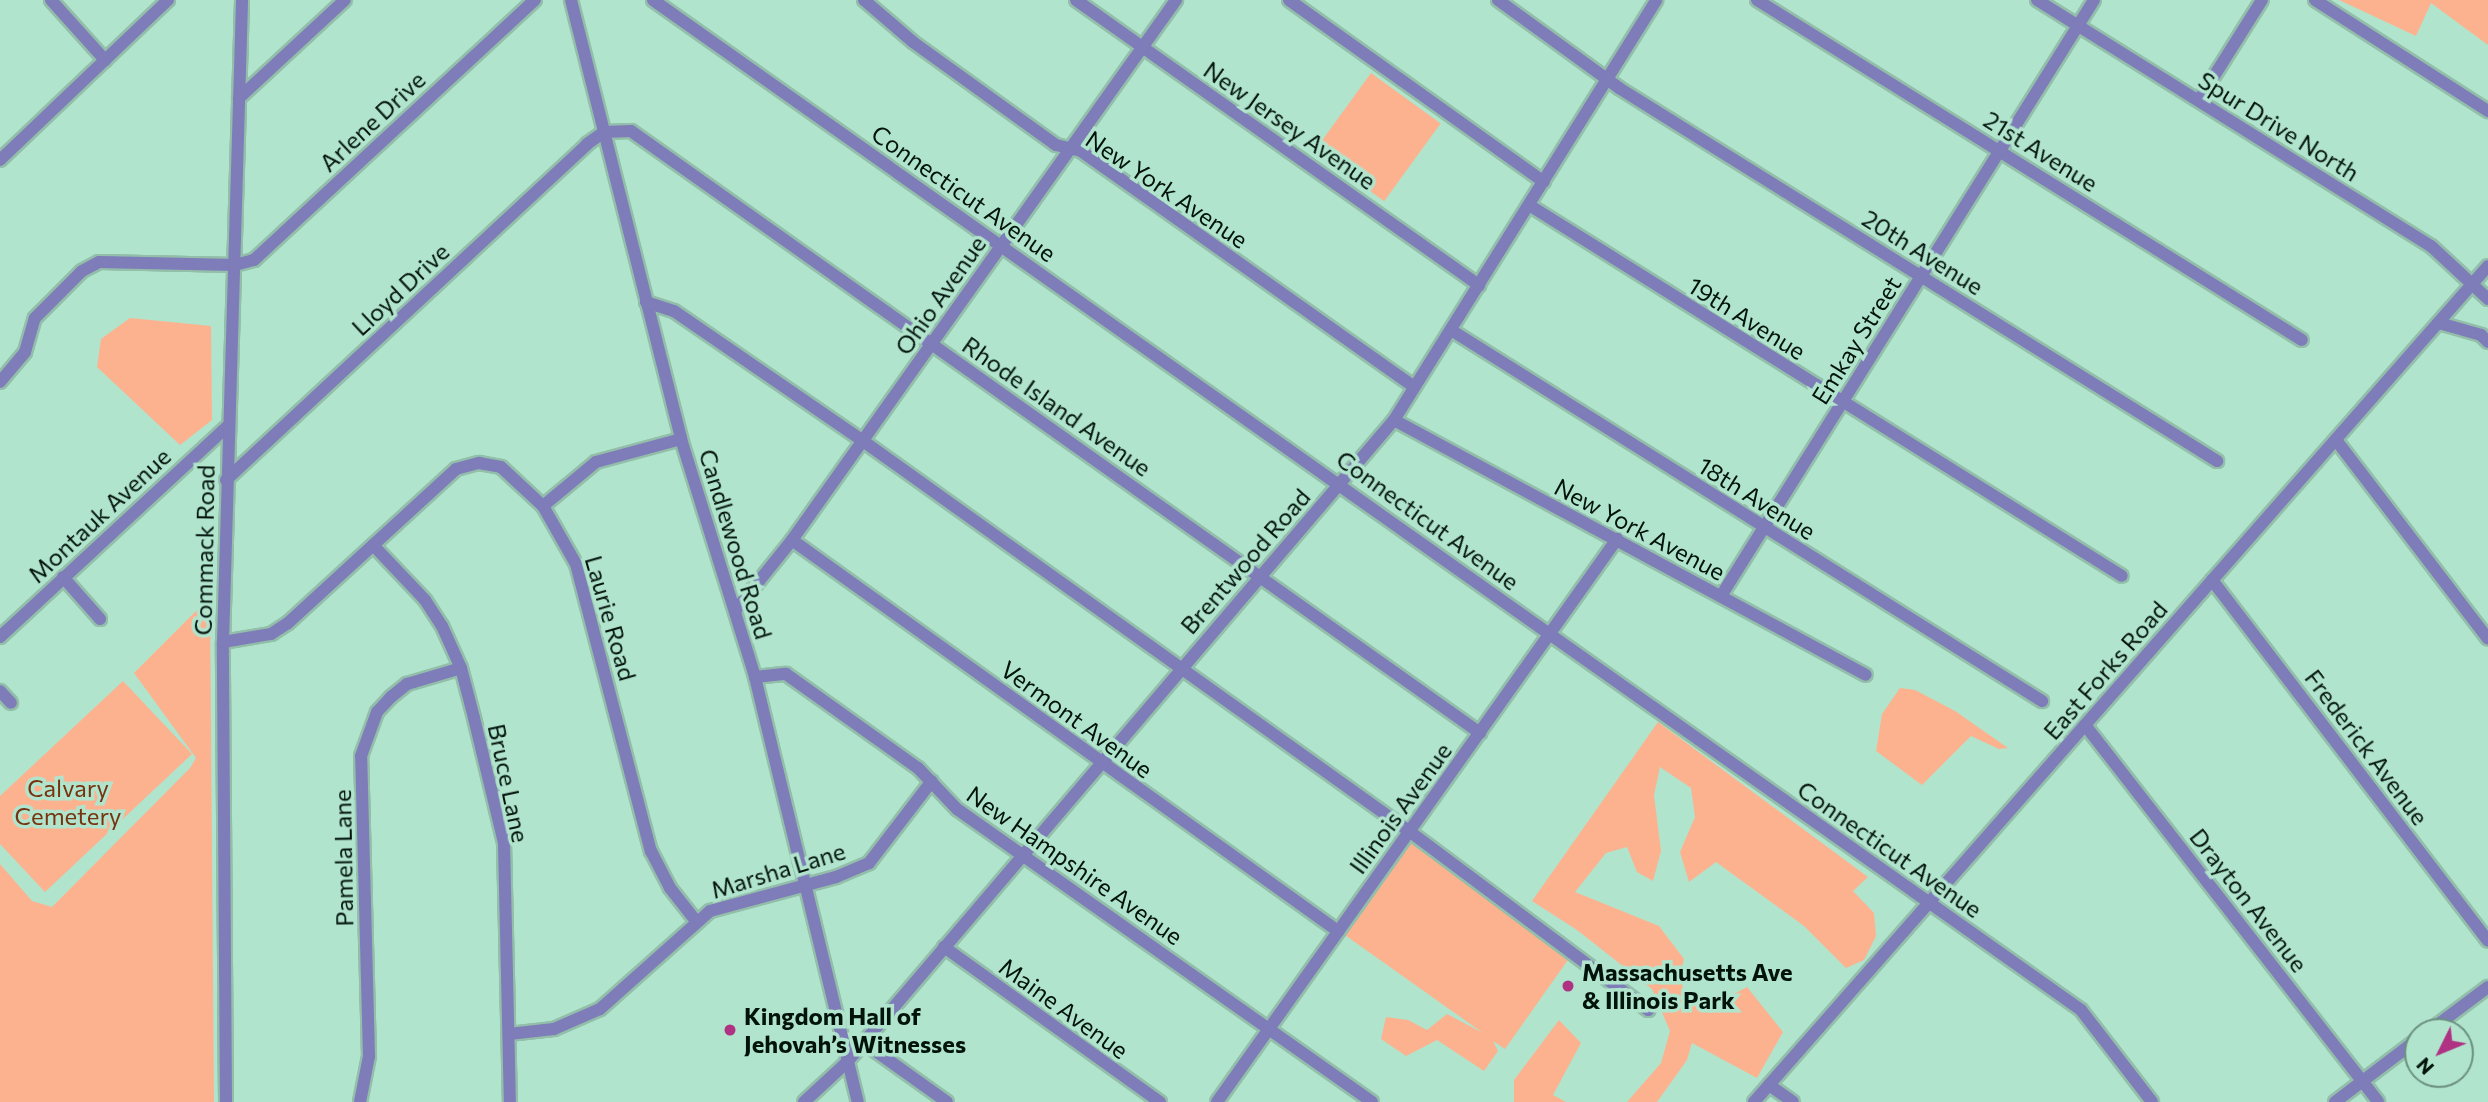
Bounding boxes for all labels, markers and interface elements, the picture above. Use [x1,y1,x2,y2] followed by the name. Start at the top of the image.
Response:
[1198,55,1382,195] street label: New Jersey Avenue
[313,65,431,177] street label: Arlene Drive
[2193,65,2365,187] street label: Spur Drive North
[1979,105,2103,197] street label: 21st Avenue
[866,119,1062,267] street label: Connecticut Avenue
[1081,124,1253,254] street label: New York Avenue
[1857,203,1989,301] street label: 20th Avenue
[888,230,992,360] street label: Ohio Avenue
[345,237,455,341] street label: Lloyd Drive
[1683,271,1811,365] street label: 19th Avenue
[1805,271,1907,409] street label: Emkay Street
[957,330,1157,482] street label: Rhode Island Avenue
[22,442,176,588] street label: Montauk Avenue
[1331,444,1525,596] street label: Connecticut Avenue
[693,446,779,642] street label: Candlewood Road
[1693,451,1821,545] street label: 18th Avenue
[188,464,220,636] street label: Commack Road
[1550,472,1730,586] street label: New York Avenue
[1174,483,1316,639] street label: Brentwood Road
[579,552,643,684] street label: Laurie Road
[2037,595,2173,745] street label: East Forks Road
[996,654,1158,784] street label: Vermont Avenue
[2299,664,2435,830] street label: Frederick Avenue
[482,721,536,845] street label: Bruce Lane
[1343,737,1457,879] street label: Illinois Avenue
[15,774,121,830] park label: Calvary Cemetery
[1792,775,1988,923] street label: Connecticut Avenue
[961,780,1189,950] street label: New Hampshire Avenue
[327,789,359,927] street label: Pamela Lane
[2184,823,2314,977] street label: Drayton Avenue
[707,836,849,904] street label: Marsha Lane
[994,952,1134,1064] street label: Maine Avenue
[1582,958,1793,1014] place label: Massachusetts Ave & Illinois Park
[1560,978,1576,994] marker: Massachusetts Ave & Illinois Park
[744,1002,966,1058] place label: Kingdom Hall of Jehovah’s Witnesses
[2404,1018,2474,1088] north arrow
[722,1022,738,1038] marker: Kingdom Hall of Jehovah’s Witnesses
[2411,1053,2438,1079] text: N

